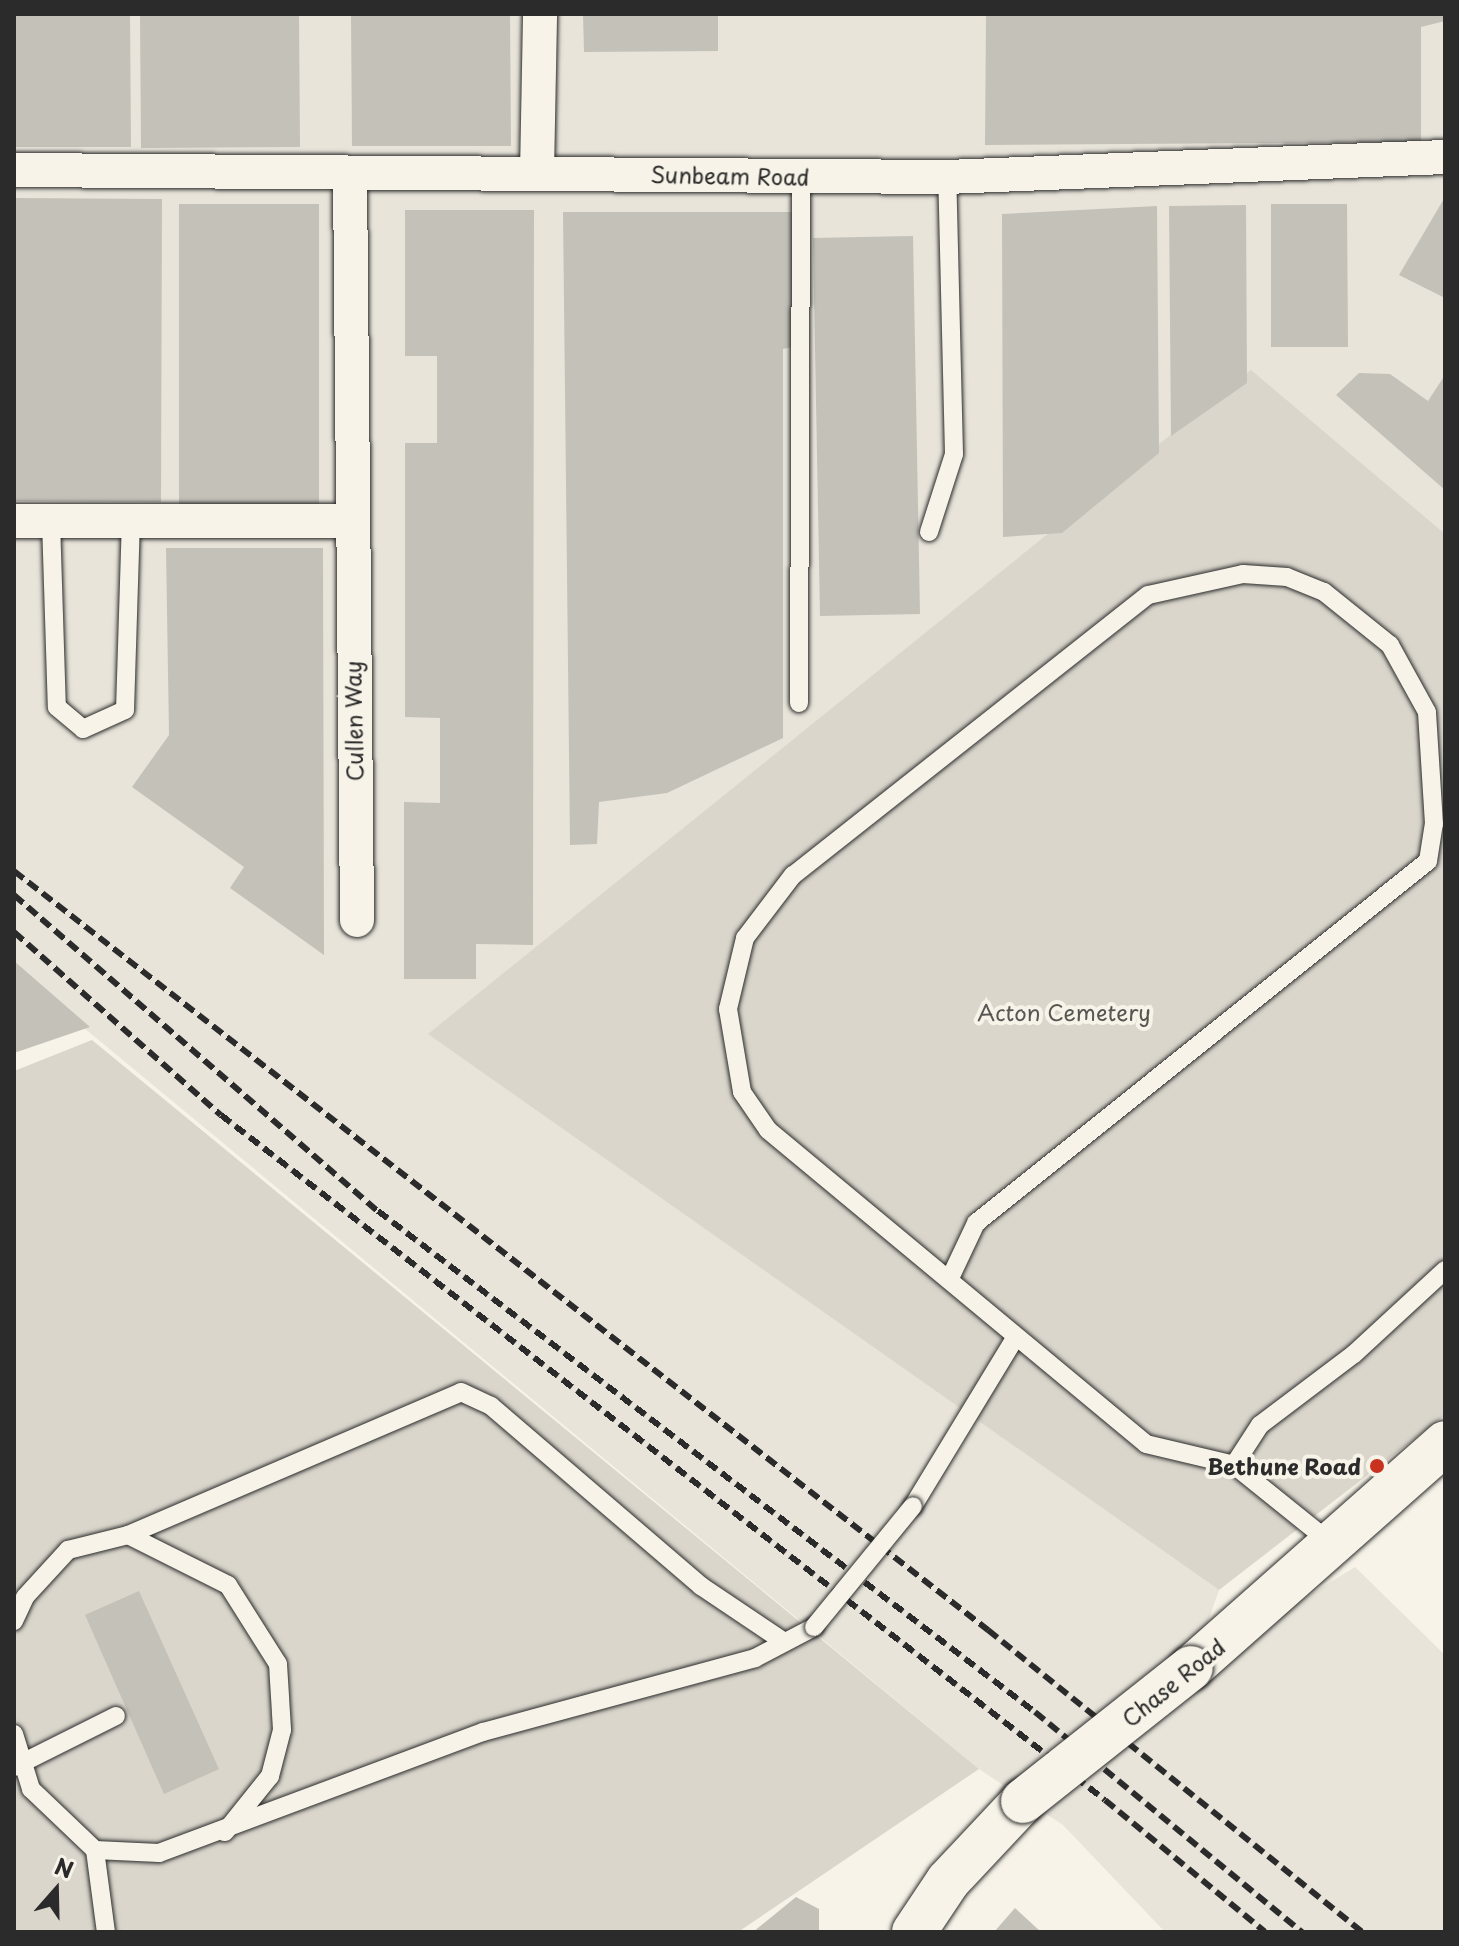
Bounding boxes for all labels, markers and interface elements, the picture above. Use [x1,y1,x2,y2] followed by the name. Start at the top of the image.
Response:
[650,160,810,190] street label: Sunbeam Road
[339,660,367,782] street label: Cullen Way
[978,999,1150,1025] park label: Acton Cemetery
[1206,1453,1361,1479] place label: Bethune Road
[1368,1457,1386,1475] marker: Bethune Road
[1116,1632,1230,1732] street label: Chase Road
[51,1848,78,1885] text: N
[16,1850,96,1930] north arrow

